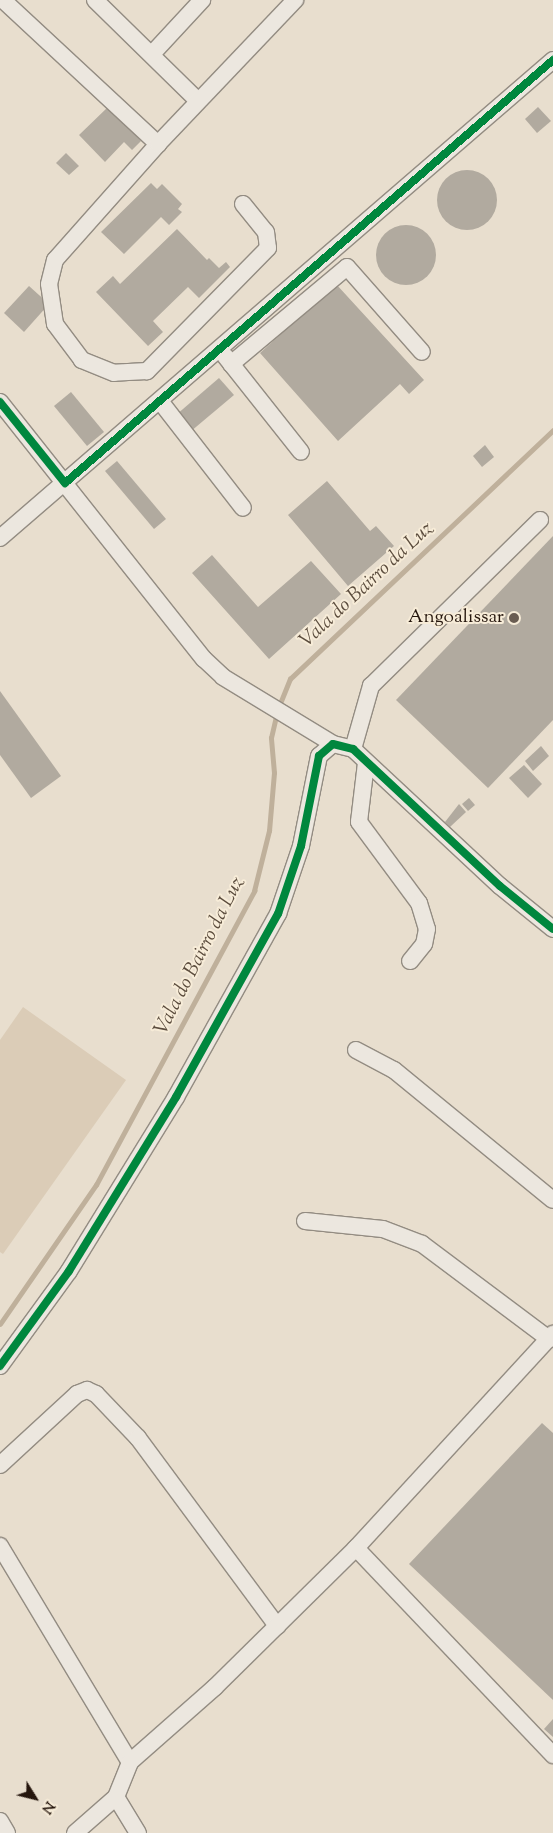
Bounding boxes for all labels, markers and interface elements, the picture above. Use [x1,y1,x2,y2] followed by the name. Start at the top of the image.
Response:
[295,517,439,653] water label: Vala do Bairro da Luz
[408,607,504,629] place label: Angoalissar
[508,612,520,624] marker: Angoalissar
[150,873,250,1039] water label: Vala do Bairro da Luz
[10,1773,60,1823] north arrow
[36,1796,59,1817] text: N

